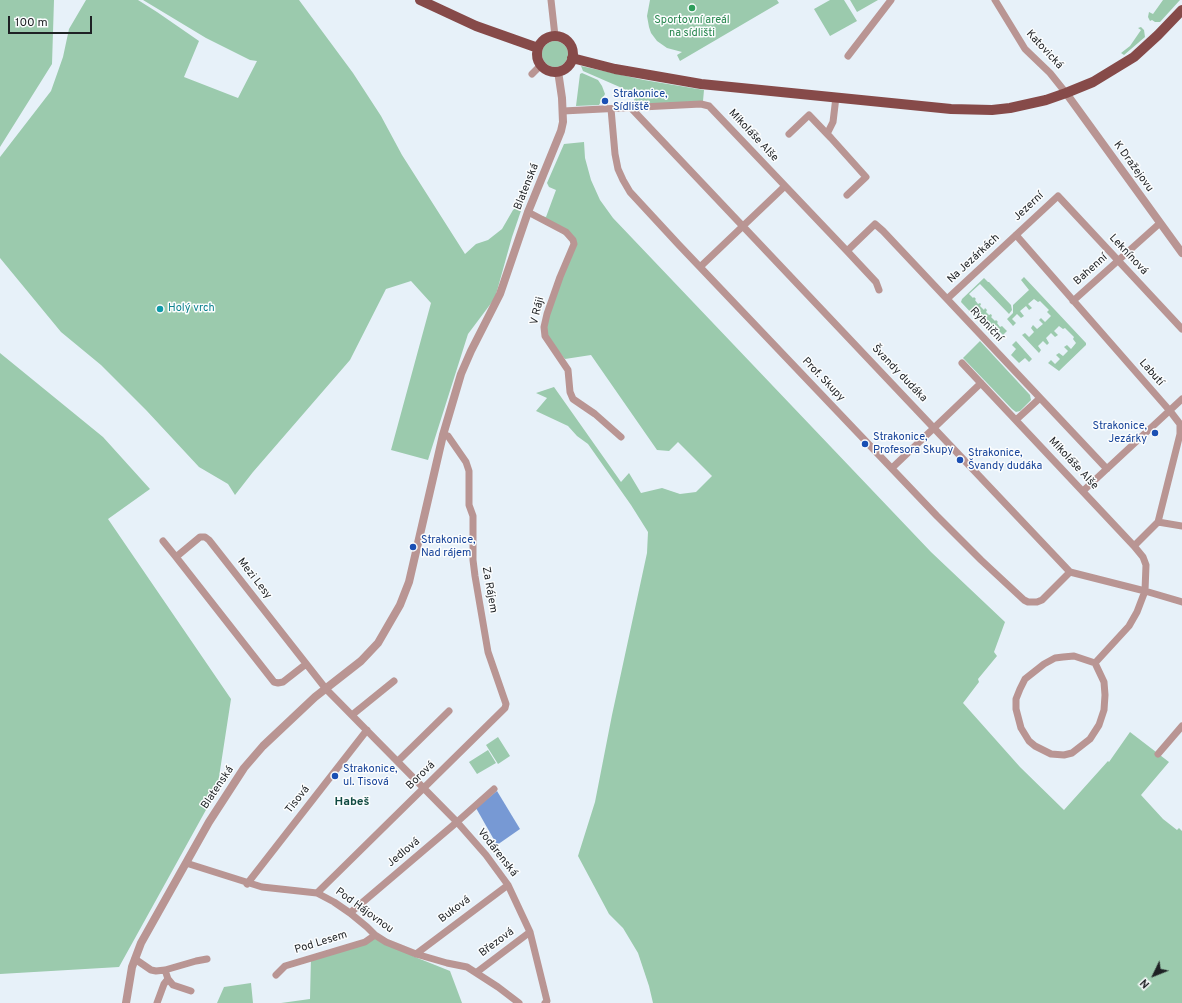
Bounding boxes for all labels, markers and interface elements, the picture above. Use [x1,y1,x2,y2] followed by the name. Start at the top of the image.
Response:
[687,3,697,13] marker: Sportovní areál na sídlišti
[10,8,94,34] scale bar
[654,14,730,40] place label: Sportovní areál na sídlišti
[15,15,48,31] text: 100 m
[1023,28,1065,72] street label: Katovická
[613,88,668,114] place label: Strakonice, Sídliště
[600,96,610,106] marker: Strakonice, Sídliště
[725,107,781,165] street label: Mikoláše Alše
[1110,139,1156,195] street label: K Dražejovu
[512,162,542,212] street label: Blatenská
[1011,190,1047,224] street label: Jezerní
[945,231,1003,287] street label: Na Jezárkách
[1106,232,1150,278] street label: Leknínová
[1071,251,1111,289] street label: Bahenní
[528,296,548,326] street label: V Ráji
[168,302,215,316] place label: Holý vrch
[155,304,165,314] marker: Holý vrch
[967,305,1005,345] street label: Rybniční
[868,343,930,405] street label: Švandy dudáka
[799,355,847,405] street label: Prof. Skupy
[1136,357,1166,389] street label: Labutí
[1092,420,1147,446] place label: Strakonice, Jezárky
[1150,428,1160,438] marker: Strakonice, Jezárky
[873,431,953,457] place label: Strakonice, Profesora Skupy
[1045,435,1101,493] street label: Mikoláše Alše
[860,439,870,449] marker: Strakonice, Profesora Skupy
[968,447,1042,473] place label: Strakonice, Švandy dudáka
[955,455,965,465] marker: Strakonice, Švandy dudáka
[421,534,476,560] place label: Strakonice, Nad rájem
[408,542,418,552] marker: Strakonice, Nad rájem
[234,556,274,602] street label: Mezi Lesy
[478,566,500,614] street label: Za Rájem
[404,759,438,793] street label: Borová
[343,763,398,789] place label: Strakonice, ul. Tisová
[199,764,237,812] street label: Blatenská
[330,771,340,781] marker: Strakonice, ul. Tisová
[283,783,313,817] street label: Tisová
[335,796,369,810] district label: Habeš
[474,826,520,880] street label: Vodárenská
[385,836,423,870] street label: Jedlová
[332,885,396,937] street label: Pod Hájovnou
[436,894,474,926] street label: Buková
[477,926,517,960] street label: Březová
[293,929,349,957] street label: Pod Lesem
[1134,955,1174,995] north arrow
[1137,976,1153,991] text: N

